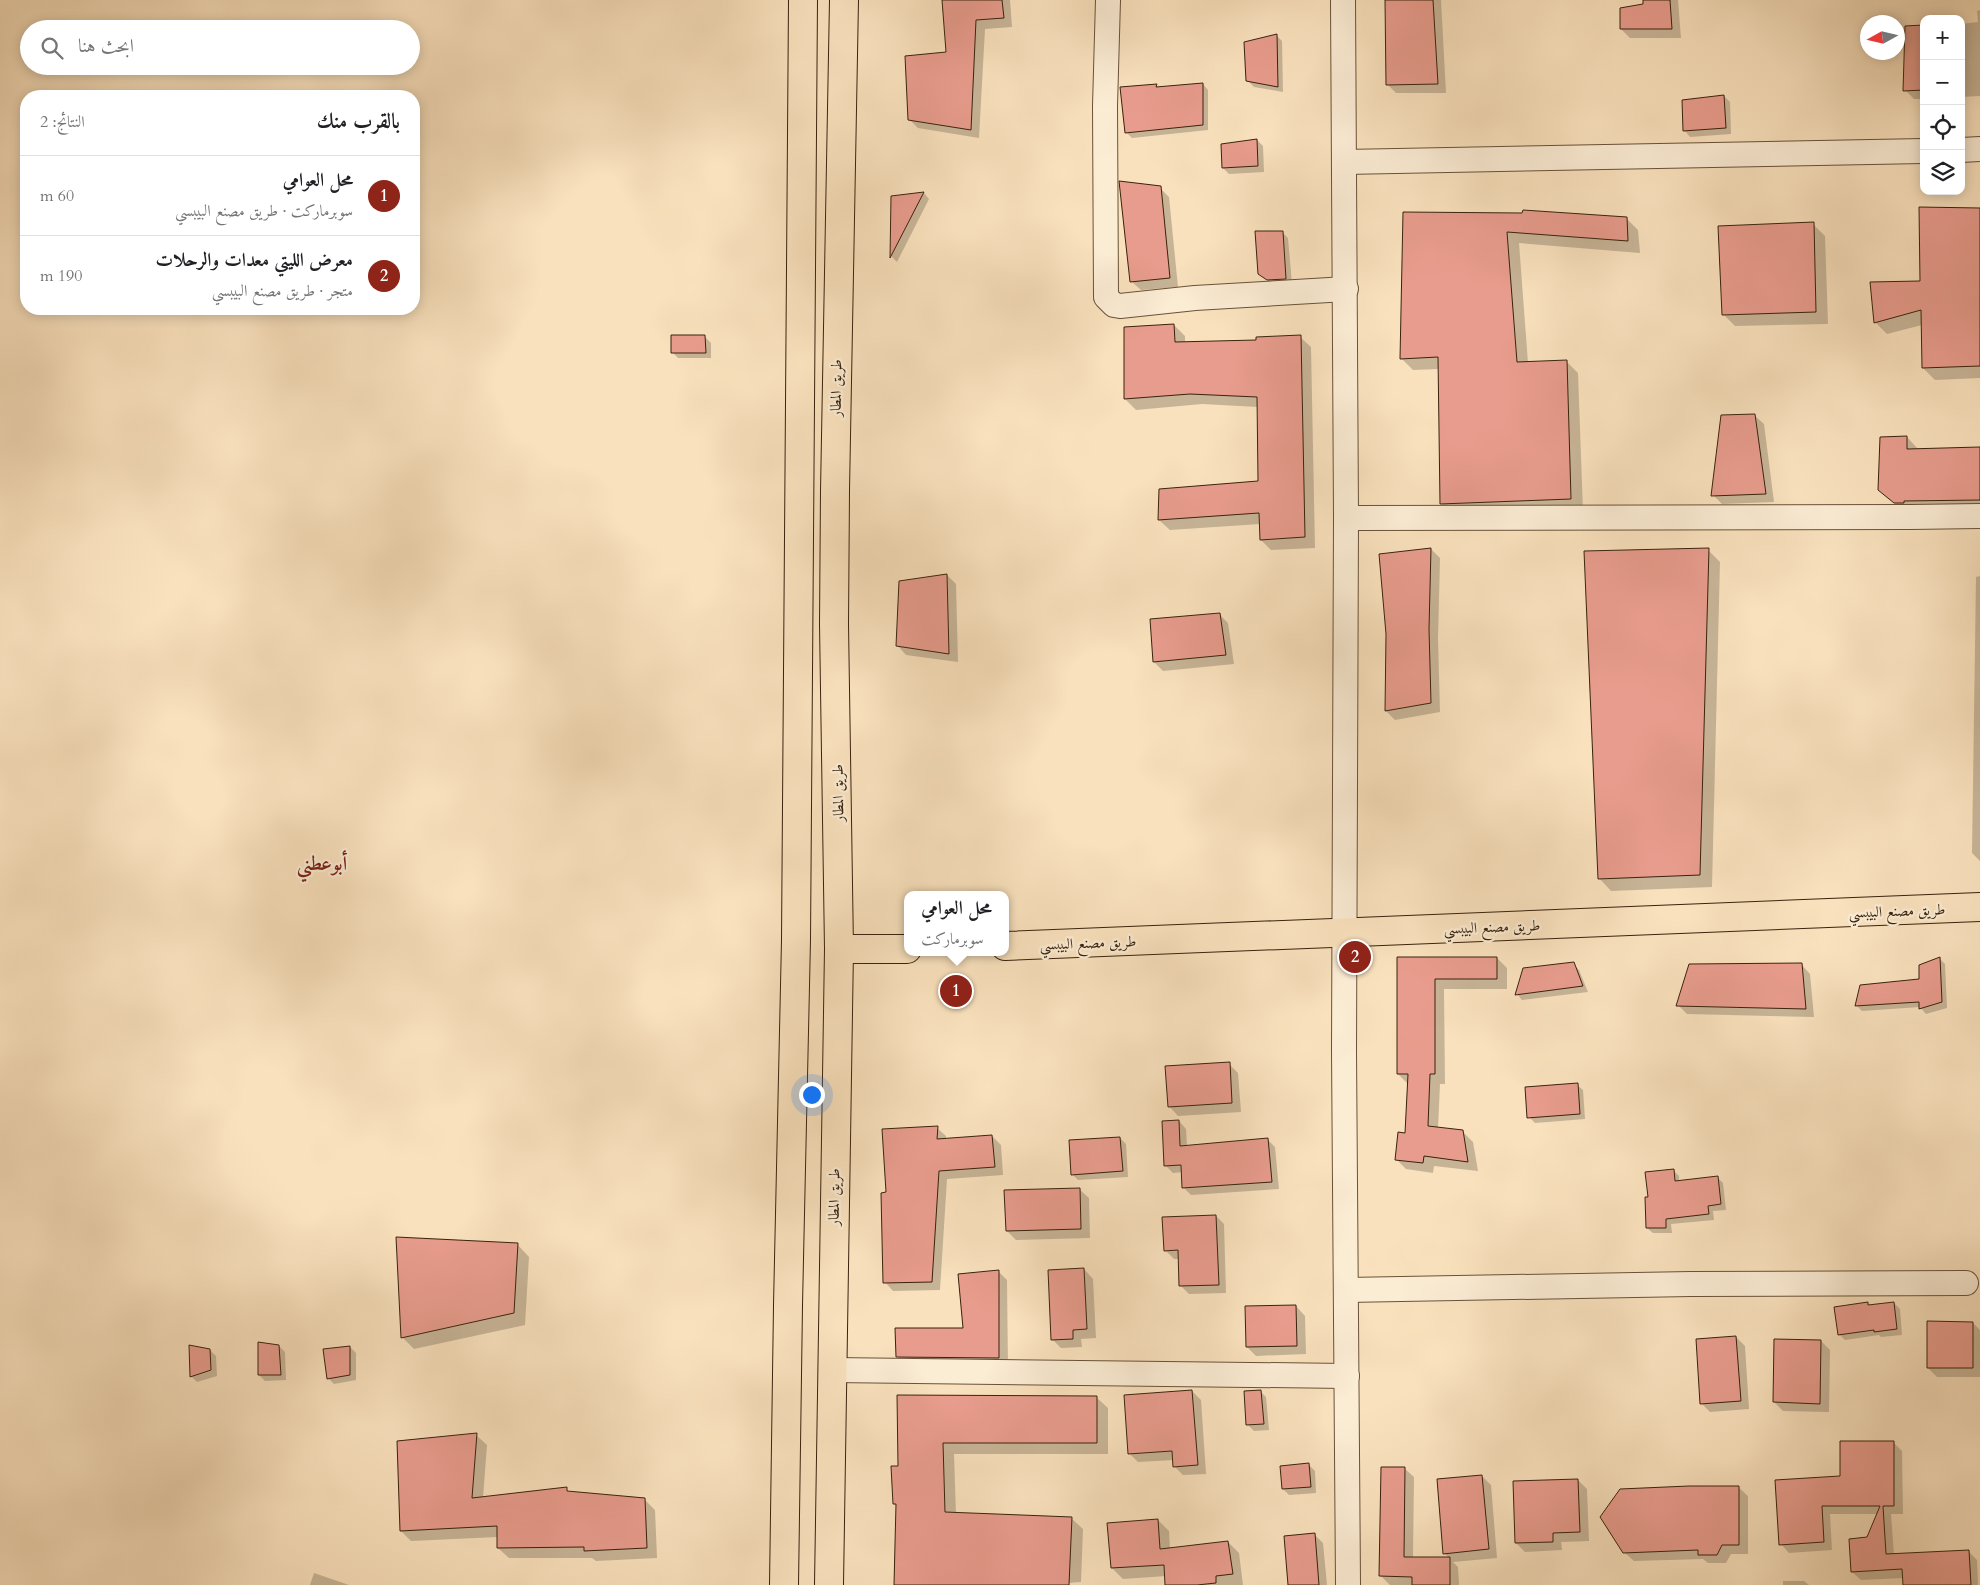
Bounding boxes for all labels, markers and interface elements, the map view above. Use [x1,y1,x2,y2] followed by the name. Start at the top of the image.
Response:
[1860,15,1905,60] north arrow
[1920,15,1965,195] map controls
[1920,15,1965,60] button: +
[20,20,420,75] search box
[78,33,134,59] text: ابحث هنا
[38,34,66,62] icon: search
[1920,60,1965,105] button: −
[1920,105,1965,150] button: locate
[317,107,400,136] text: بالقرب منك
[40,111,85,133] text: النتائج: 2
[1920,150,1965,195] button: layers
[283,167,353,193] text: محل العوامي
[40,185,74,207] text: 60 m
[380,185,388,207] text: 1
[175,200,353,222] text: سوبرماركت · طريق مصنع البيبسي
[155,247,353,273] text: معرض الليتي معدات والرحلات
[40,265,82,287] text: 190 m
[380,265,388,287] text: 2
[212,280,353,302] text: متجر · طريق مصنع البيبسي
[825,359,847,419] street label: طريق المطار
[827,764,849,824] street label: طريق المطار
[297,850,348,883] district label: أبوعطني
[904,891,1009,956] popup
[921,895,992,921] text: محل العوامي
[1848,899,1946,927] street label: طريق مصنع البيبسي
[1443,915,1541,943] street label: طريق مصنع البيبسي
[921,928,984,950] text: سوبرماركت
[1039,931,1137,959] street label: طريق مصنع البيبسي
[1339,938,1371,976] pin: 2
[940,972,972,1010] pin: 1
[799,1082,825,1108] your location
[823,1168,845,1228] street label: طريق المطار

